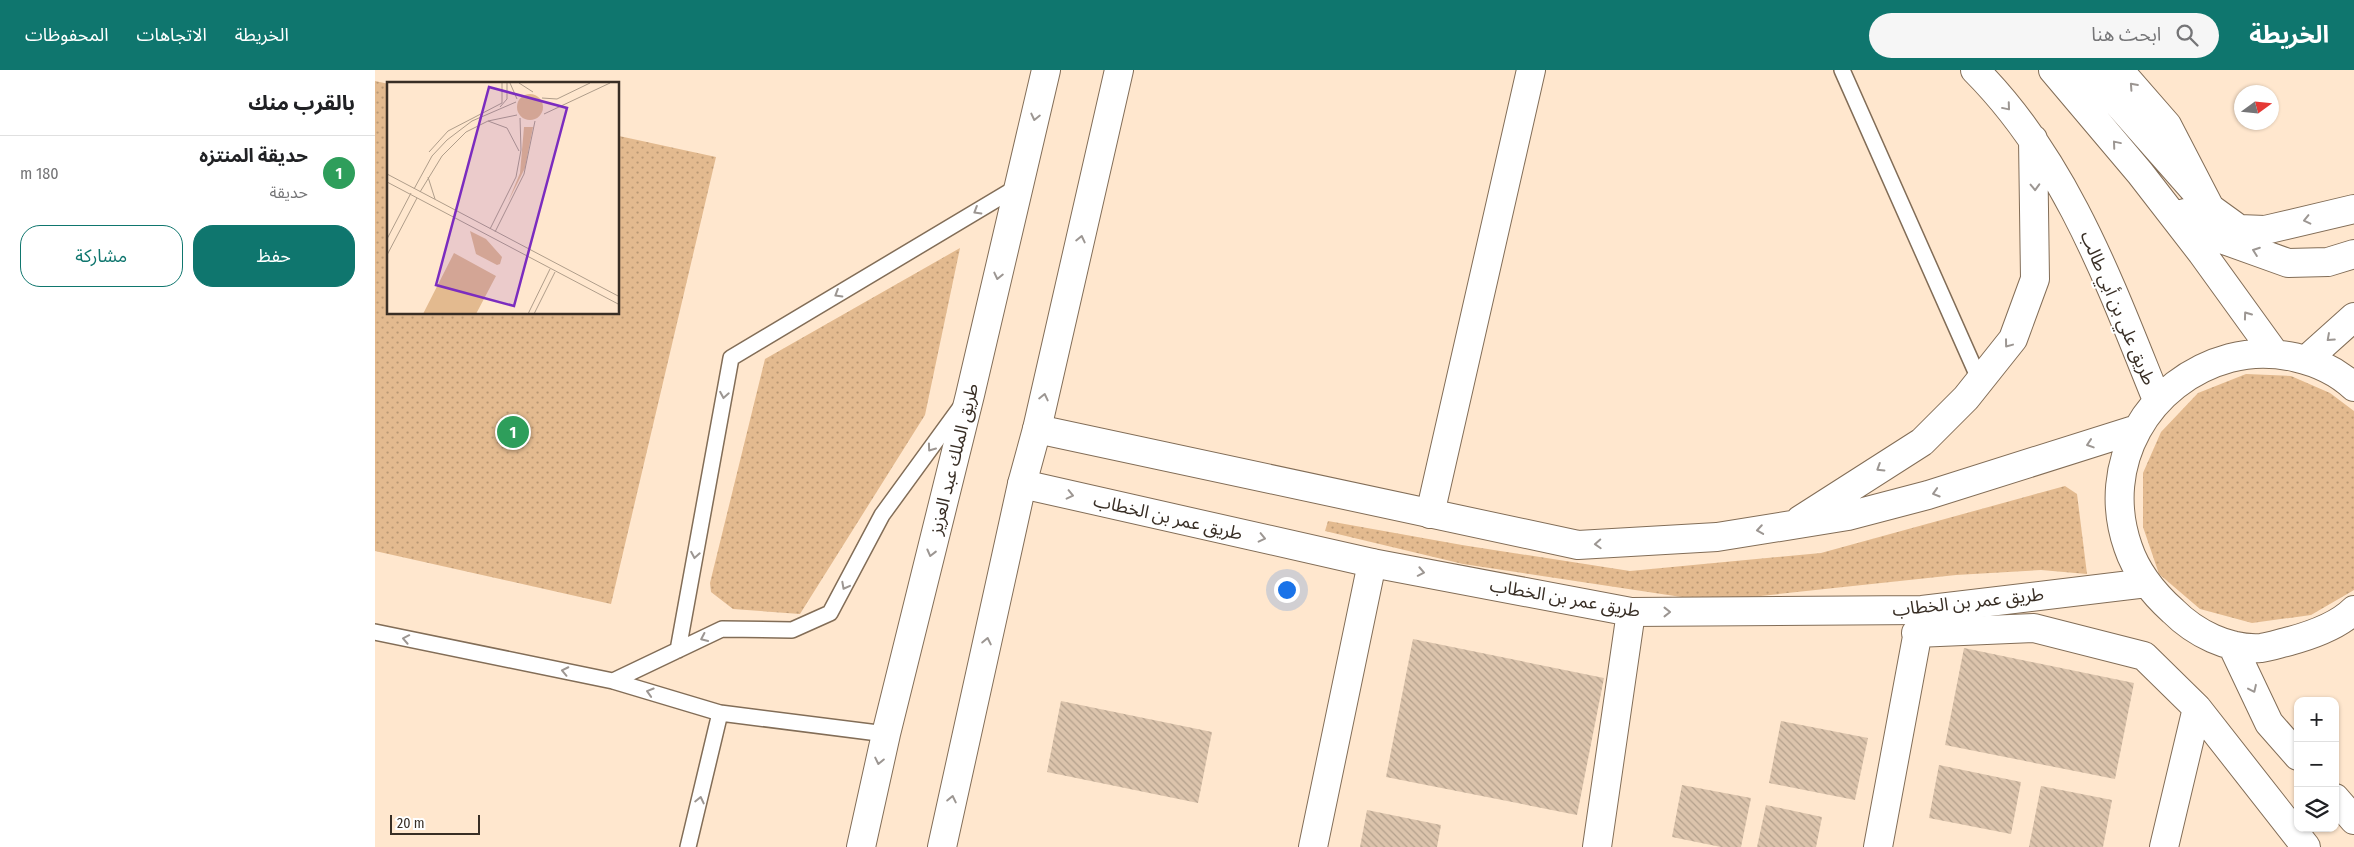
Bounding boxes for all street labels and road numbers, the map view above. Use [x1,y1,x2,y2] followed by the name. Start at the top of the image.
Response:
[2074,227,2161,389] street label: طريق علي بن أبي طالب
[924,381,983,538] street label: طريق الملك عبد العزيز
[1091,489,1245,545] street label: طريق عمر بن الخطاب
[1488,574,1642,622] street label: طريق عمر بن الخطاب
[1891,583,2045,621] street label: طريق عمر بن الخطاب

